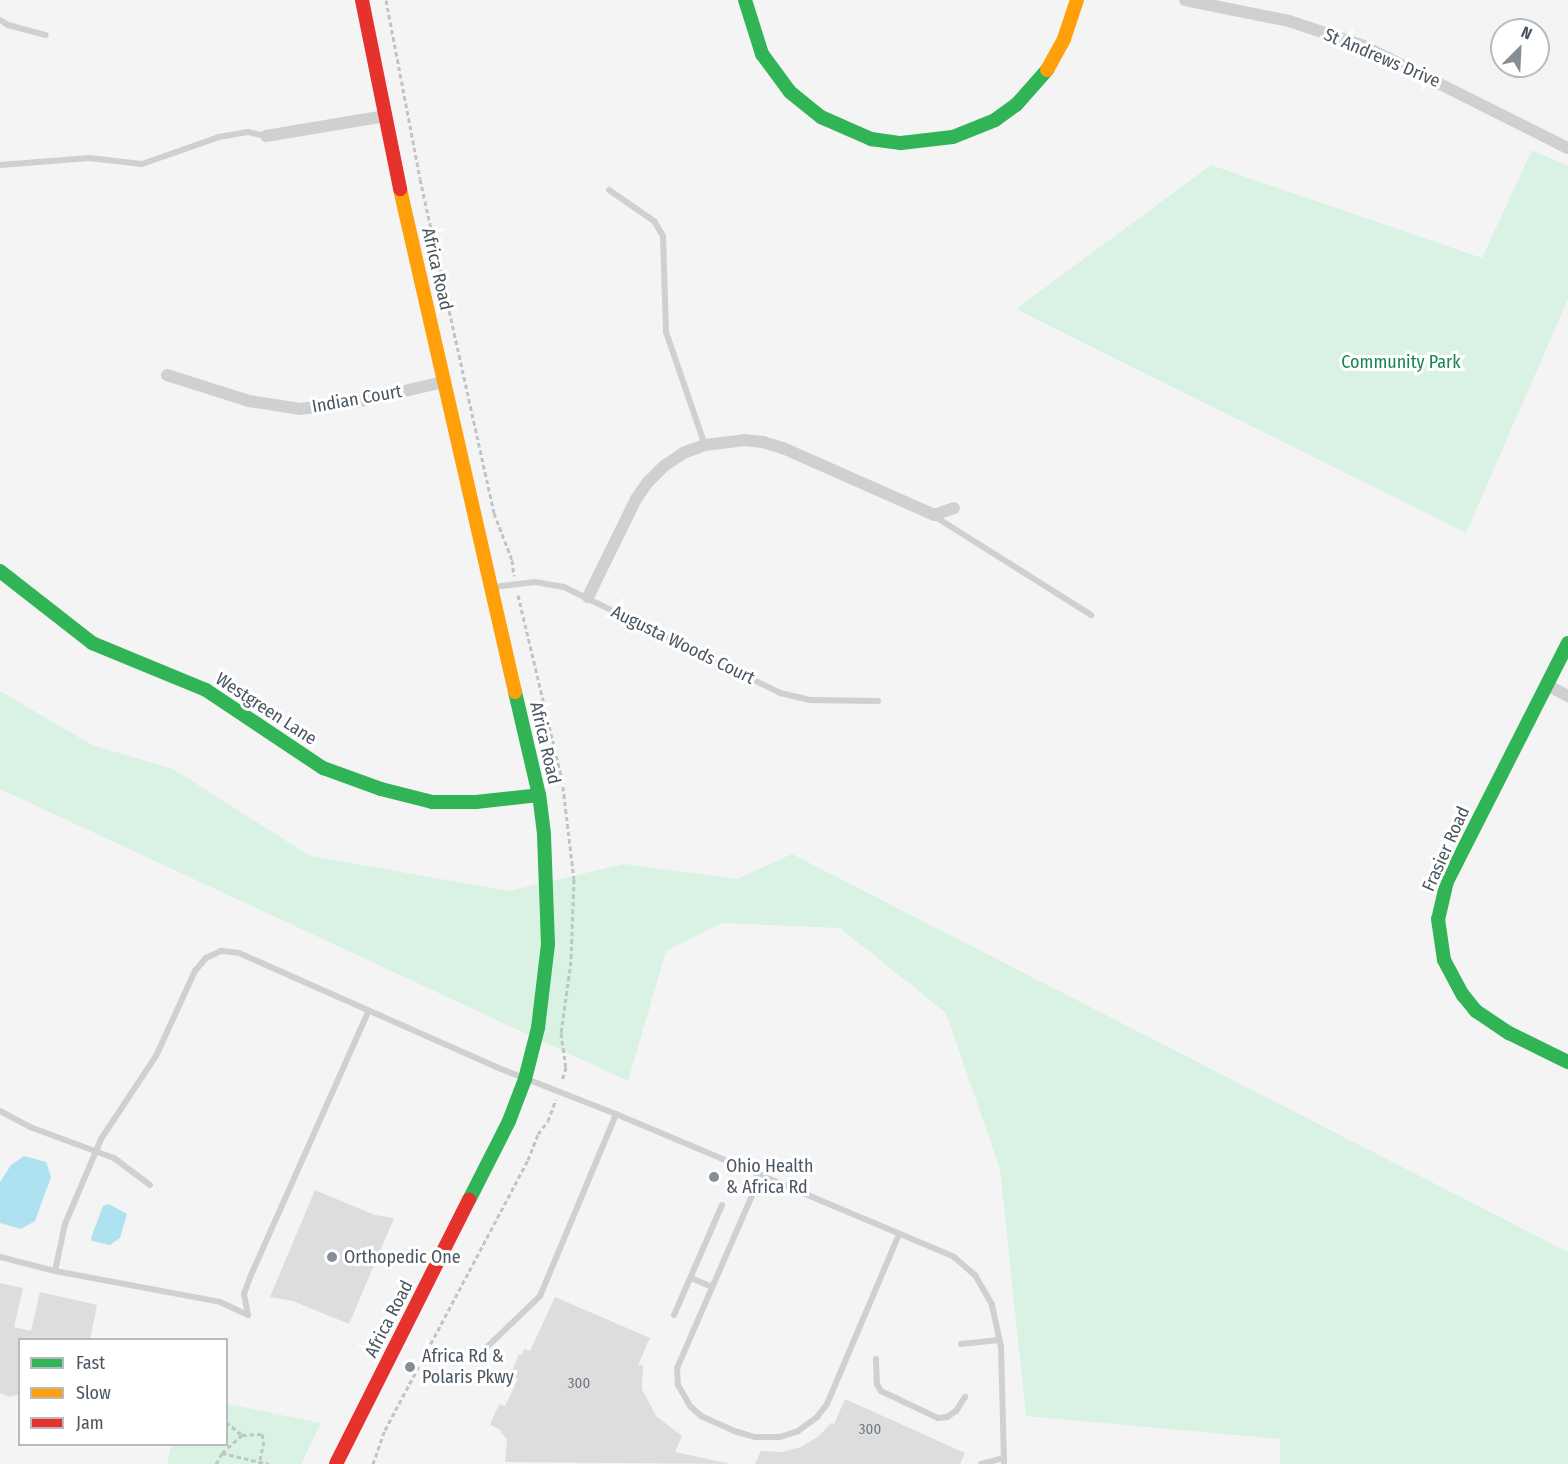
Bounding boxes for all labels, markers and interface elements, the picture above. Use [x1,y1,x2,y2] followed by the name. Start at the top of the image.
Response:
[1490,18,1550,78] north arrow
[1518,22,1535,44] text: N
[1321,24,1443,92] street label: St Andrews Drive
[417,226,457,312] street label: Africa Road
[1341,351,1461,373] park label: Community Park
[310,380,404,418] street label: Indian Court
[608,601,758,689] street label: Augusta Woods Court
[211,668,321,750] street label: Westgreen Lane
[525,700,565,786] street label: Africa Road
[1418,803,1474,895] street label: Frasier Road
[726,1156,813,1198] place label: Ohio Health & Africa Rd
[707,1170,721,1184] marker: Ohio Health & Africa Rd
[344,1246,461,1268] place label: Orthopedic One
[325,1250,339,1264] marker: Orthopedic One
[360,1277,418,1361] street label: Africa Road
[18,1338,228,1446] legend
[422,1346,514,1388] place label: Africa Rd & Polaris Pkwy
[76,1352,105,1374] text: Fast
[403,1360,417,1374] marker: Africa Rd & Polaris Pkwy
[568,1375,590,1393] house number: 300
[76,1382,111,1404] text: Slow
[76,1412,104,1434] text: Jam
[859,1421,881,1439] house number: 300

